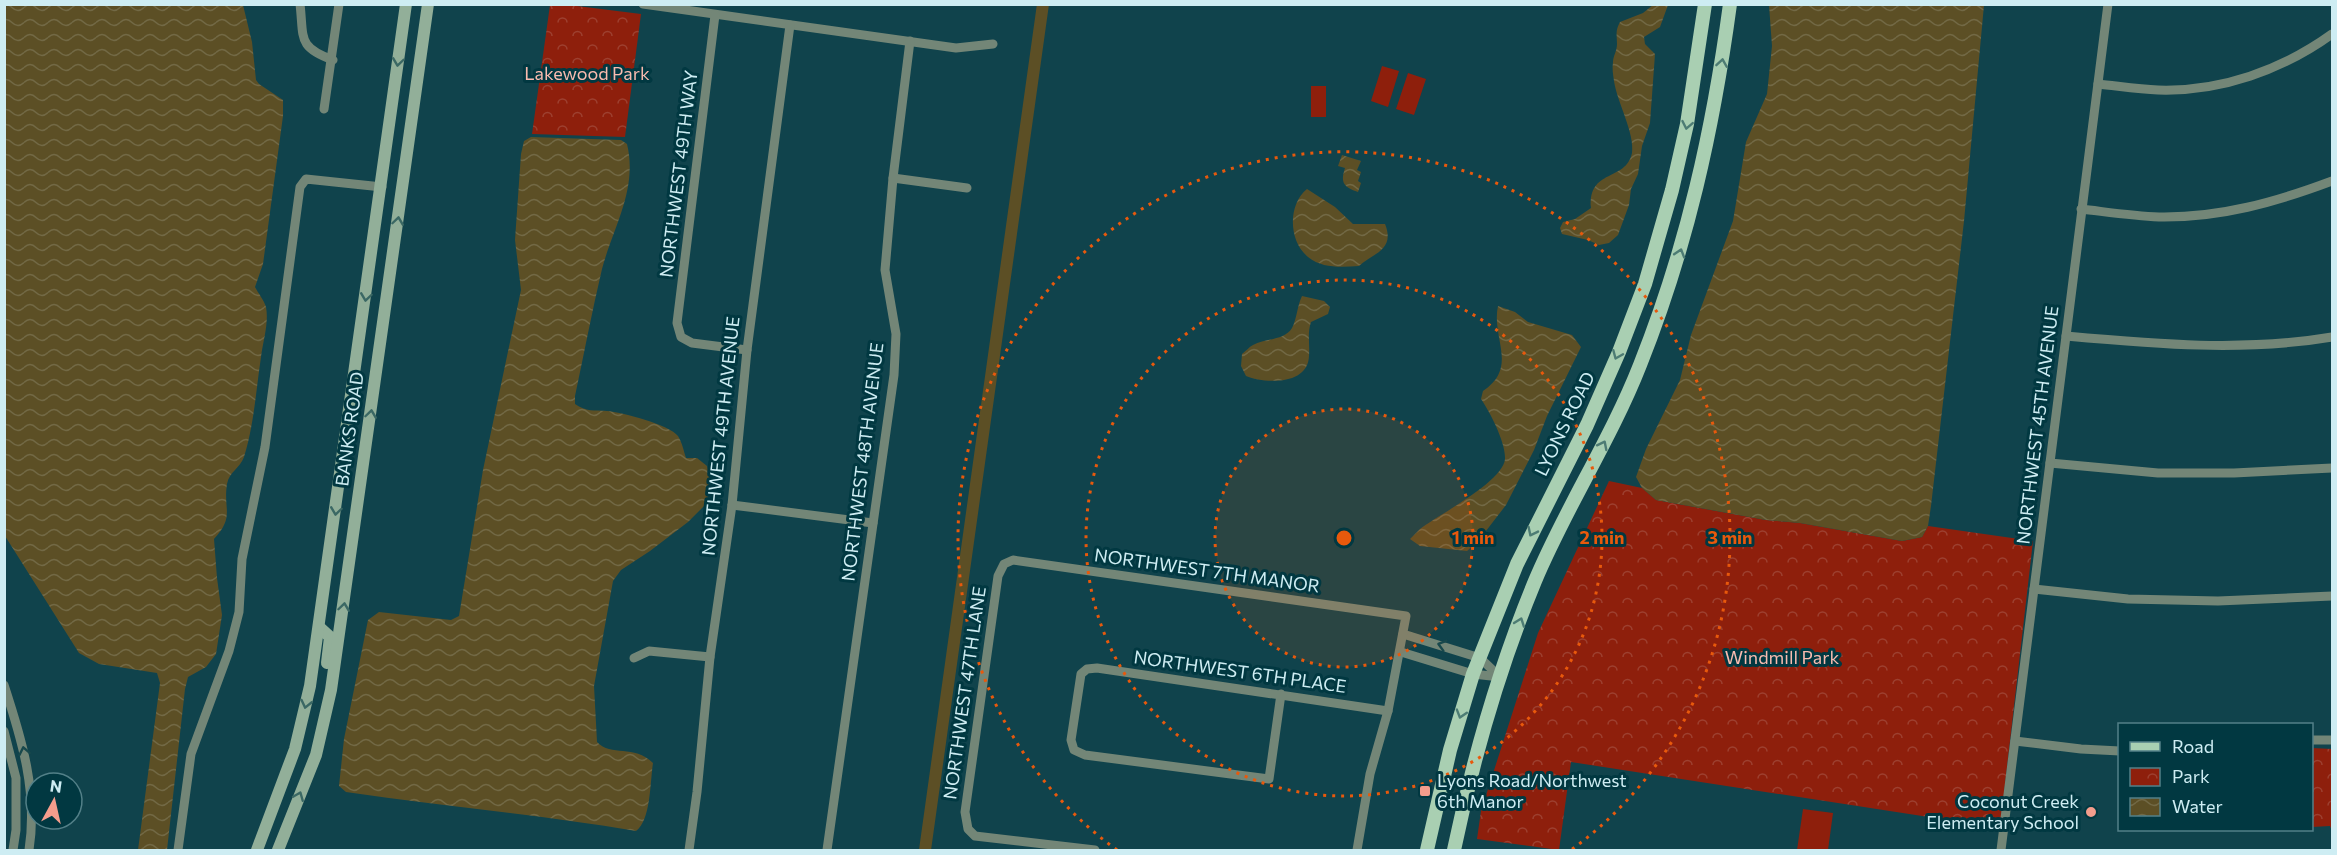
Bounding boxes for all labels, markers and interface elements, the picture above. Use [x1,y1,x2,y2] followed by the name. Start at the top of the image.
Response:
[393,58,405,67] one-way arrow
[1715,58,1727,67] one-way arrow
[524,62,650,84] park label: Lakewood Park
[654,69,702,279] street label: NORTHWEST 49TH WAY
[1681,119,1694,129] one-way arrow
[391,216,403,225] one-way arrow
[1673,248,1685,259] one-way arrow
[360,293,372,302] one-way arrow
[2011,304,2063,545] street label: NORTHWEST 45TH AVENUE
[696,315,744,557] street label: NORTHWEST 49TH AVENUE
[836,341,888,583] street label: NORTHWEST 48TH AVENUE
[1613,349,1625,360] one-way arrow
[1529,368,1599,479] street label: LYONS ROAD
[330,370,368,487] street label: BANKS ROAD
[364,409,376,418] one-way arrow
[1595,441,1607,452] one-way arrow
[330,507,342,516] one-way arrow
[1528,525,1540,536] one-way arrow
[1452,526,1494,548] text: 1 min
[1580,526,1624,548] text: 2 min
[1707,526,1753,548] text: 3 min
[1334,528,1354,548] centre of rings
[1093,543,1321,597] street label: NORTHWEST 7TH MANOR
[938,585,990,801] street label: NORTHWEST 47TH LANE
[337,602,349,612] one-way arrow
[1513,617,1525,628] one-way arrow
[1437,640,1448,652] one-way arrow
[1132,645,1348,697] street label: NORTHWEST 6TH PLACE
[1725,646,1839,668] park label: Windmill Park
[300,699,313,709] one-way arrow
[1456,708,1468,719] one-way arrow
[2118,723,2313,831] legend
[2172,735,2214,757] text: Road
[18,746,31,756] one-way arrow
[2172,765,2210,787] text: Park
[1437,769,1627,812] place label: Lyons Road/Northwest 6th Manor
[24,771,84,831] north arrow
[49,775,63,796] text: N
[1418,784,1432,798] marker: Lyons Road/Northwest 6th Manor
[1926,790,2079,833] place label: Coconut Creek Elementary School
[292,791,304,802] one-way arrow
[2172,795,2223,817] text: Water
[2084,805,2098,819] marker: Coconut Creek Elementary School

